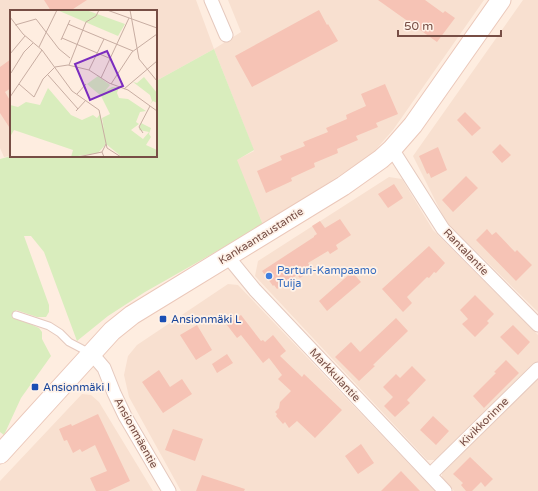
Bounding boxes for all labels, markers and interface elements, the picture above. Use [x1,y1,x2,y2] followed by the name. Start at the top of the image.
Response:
[10,10,157,157] inset map
[398,12,501,38] scale bar
[404,19,433,33] text: 50 m
[216,205,306,267] street label: Kankaantaustantie
[441,226,491,278] street label: Rantalantie
[277,264,377,290] place label: Parturi-Kampaamo Tuija
[264,271,274,281] marker: Parturi-Kampaamo Tuija
[171,313,242,326] place label: Ansionmäki L
[158,314,168,324] marker: Ansionmäki L
[307,346,363,404] street label: Markkulantie
[43,381,110,394] place label: Ansionmäki I
[30,382,40,392] marker: Ansionmäki I
[457,395,511,449] street label: Kivikkorinne
[111,396,161,470] street label: Ansionmäentie

